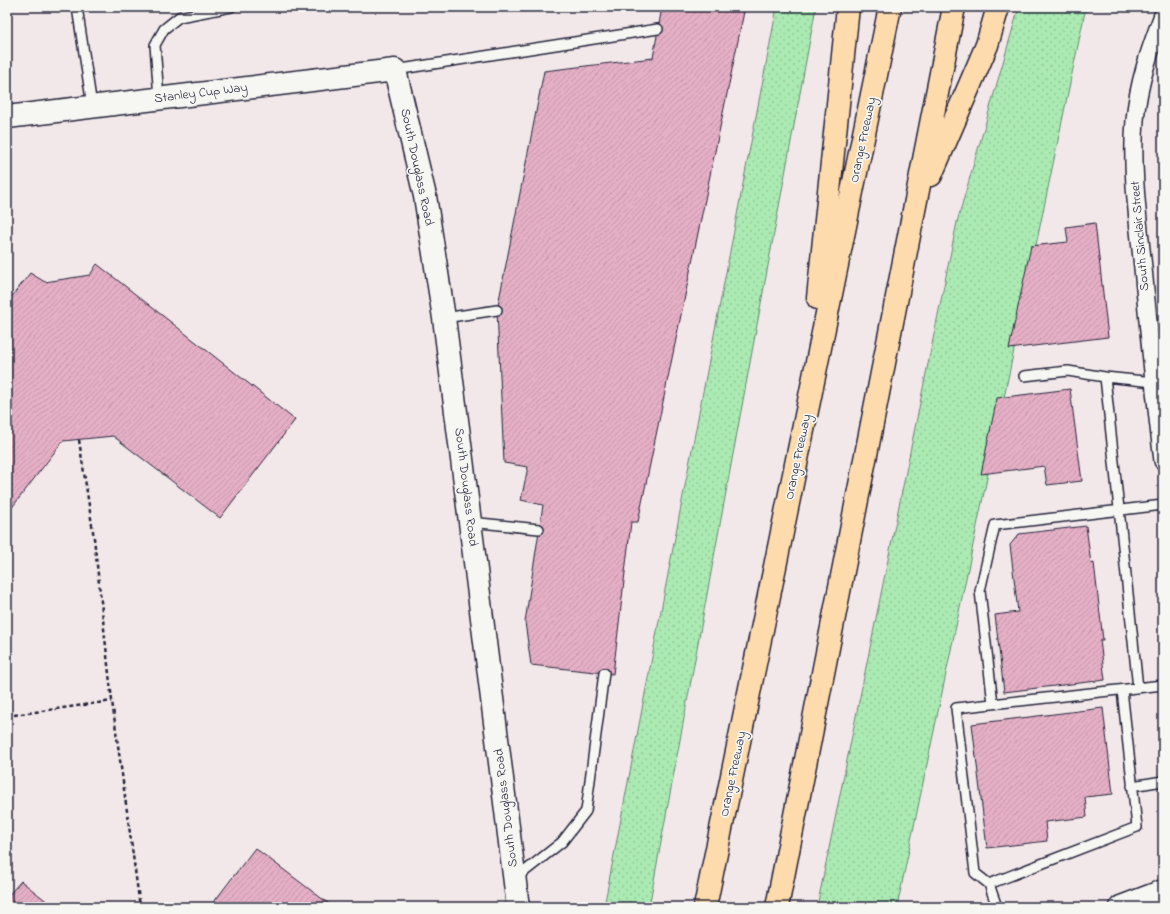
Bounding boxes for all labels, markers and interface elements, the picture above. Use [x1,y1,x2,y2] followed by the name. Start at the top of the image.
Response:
[153,78,249,109] street label: Stanley Cup Way
[845,96,882,185] street label: Orange Freeway
[394,107,439,228] street label: South Douglass Road
[1126,179,1154,292] street label: South Sinclair Street
[780,413,817,502] street label: Orange Freeway
[448,427,483,548] street label: South Douglass Road
[715,730,752,819] street label: Orange Freeway
[489,747,524,868] street label: South Douglass Road

